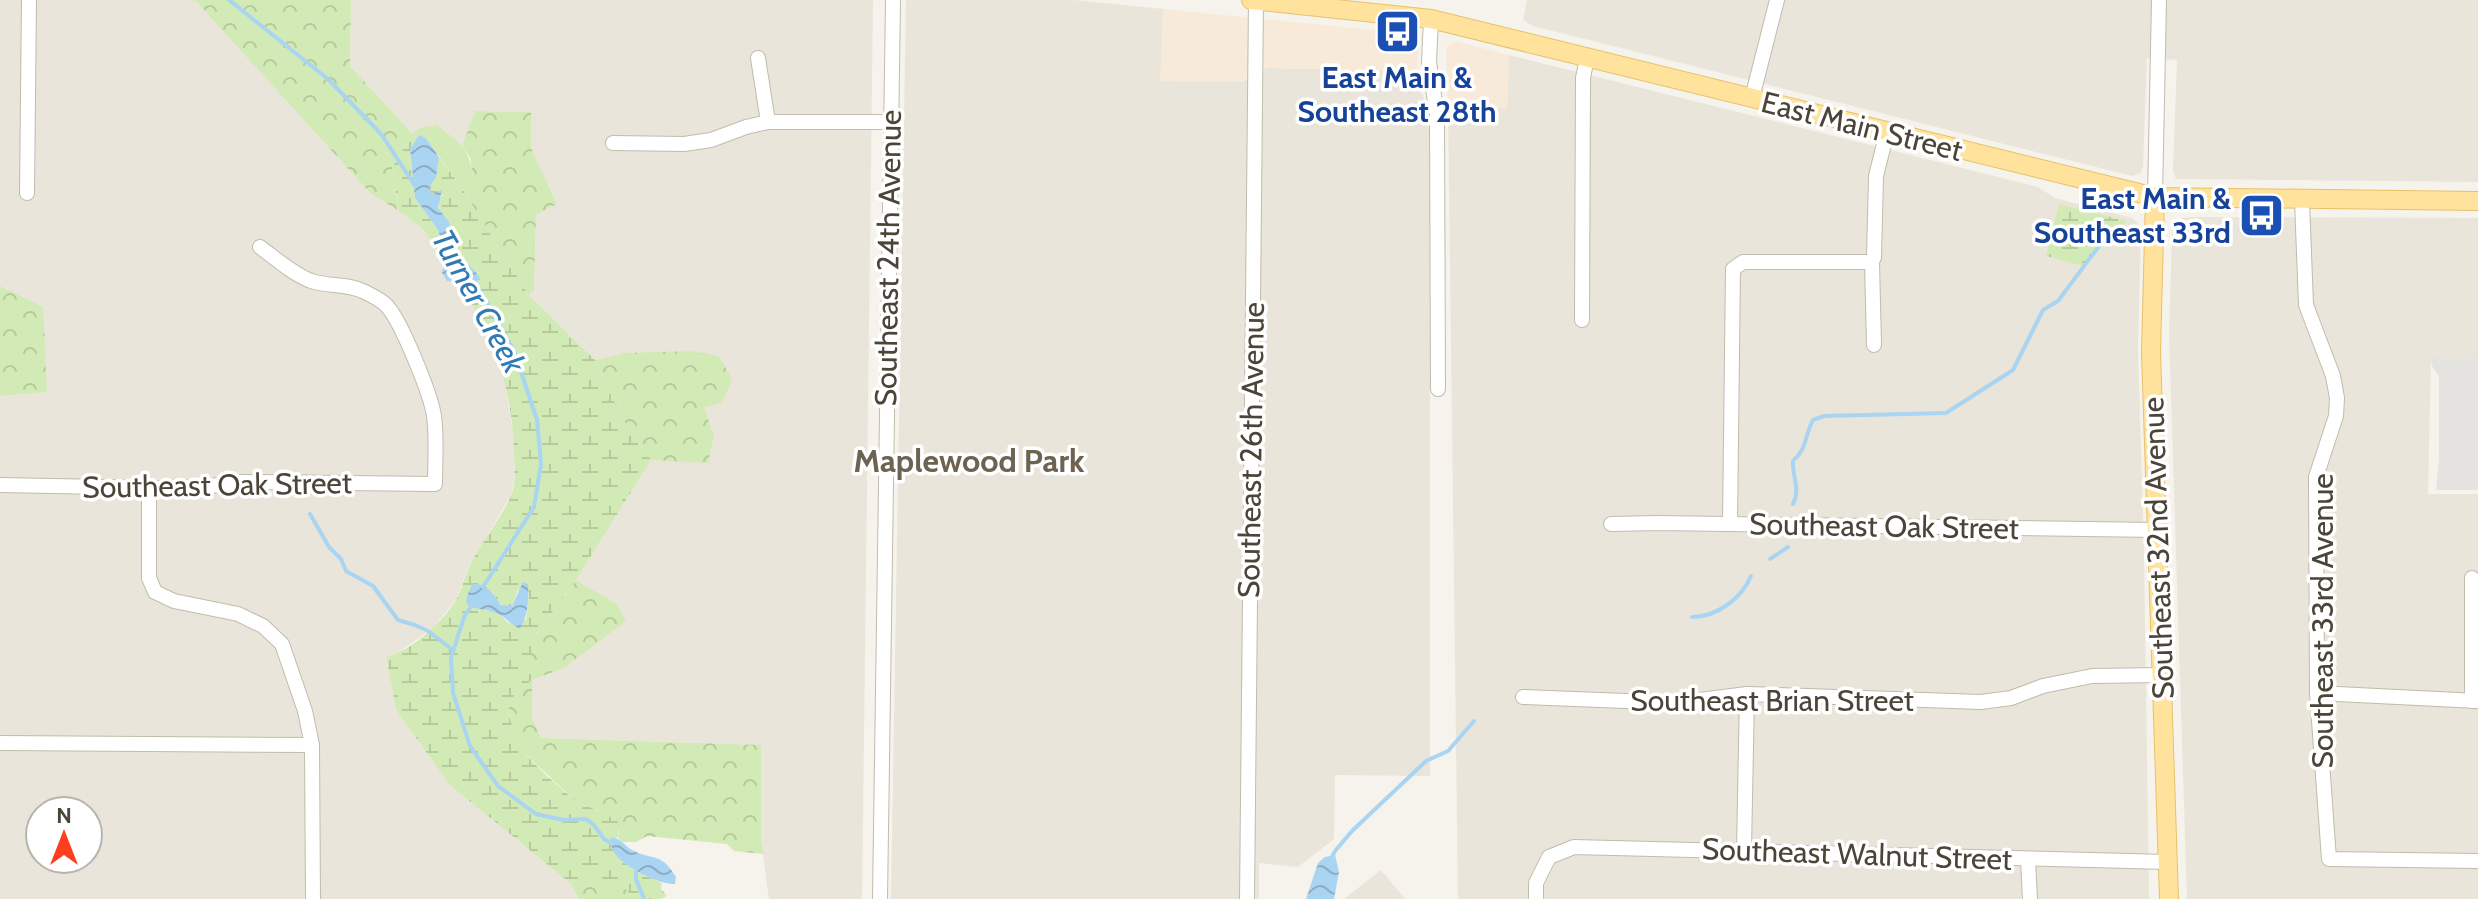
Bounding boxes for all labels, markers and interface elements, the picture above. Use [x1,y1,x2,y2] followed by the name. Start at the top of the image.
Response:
[1373,7,1421,55] bus stop icon: East Main & Southeast 28th
[1298,59,1496,130] place label: East Main & Southeast 28th
[1758,83,1966,169] street label: East Main Street
[867,109,909,407] street label: Southeast 24th Avenue
[2034,180,2231,251] place label: East Main & Southeast 33rd
[2238,191,2286,239] bus stop icon: East Main & Southeast 33rd
[424,222,535,381] water label: Turner Creek
[1230,302,1272,598] street label: Southeast 26th Avenue
[2134,396,2182,700] street label: Southeast 32nd Avenue
[853,441,1085,480] district label: Maplewood Park
[82,464,352,506] street label: Southeast Oak Street
[2304,473,2341,769] street label: Southeast 33rd Avenue
[1749,505,2019,547] street label: Southeast Oak Street
[1630,682,1914,719] street label: Southeast Brian Street
[24,795,104,875] north arrow
[56,802,72,829] text: N
[1701,830,2013,878] street label: Southeast Walnut Street

